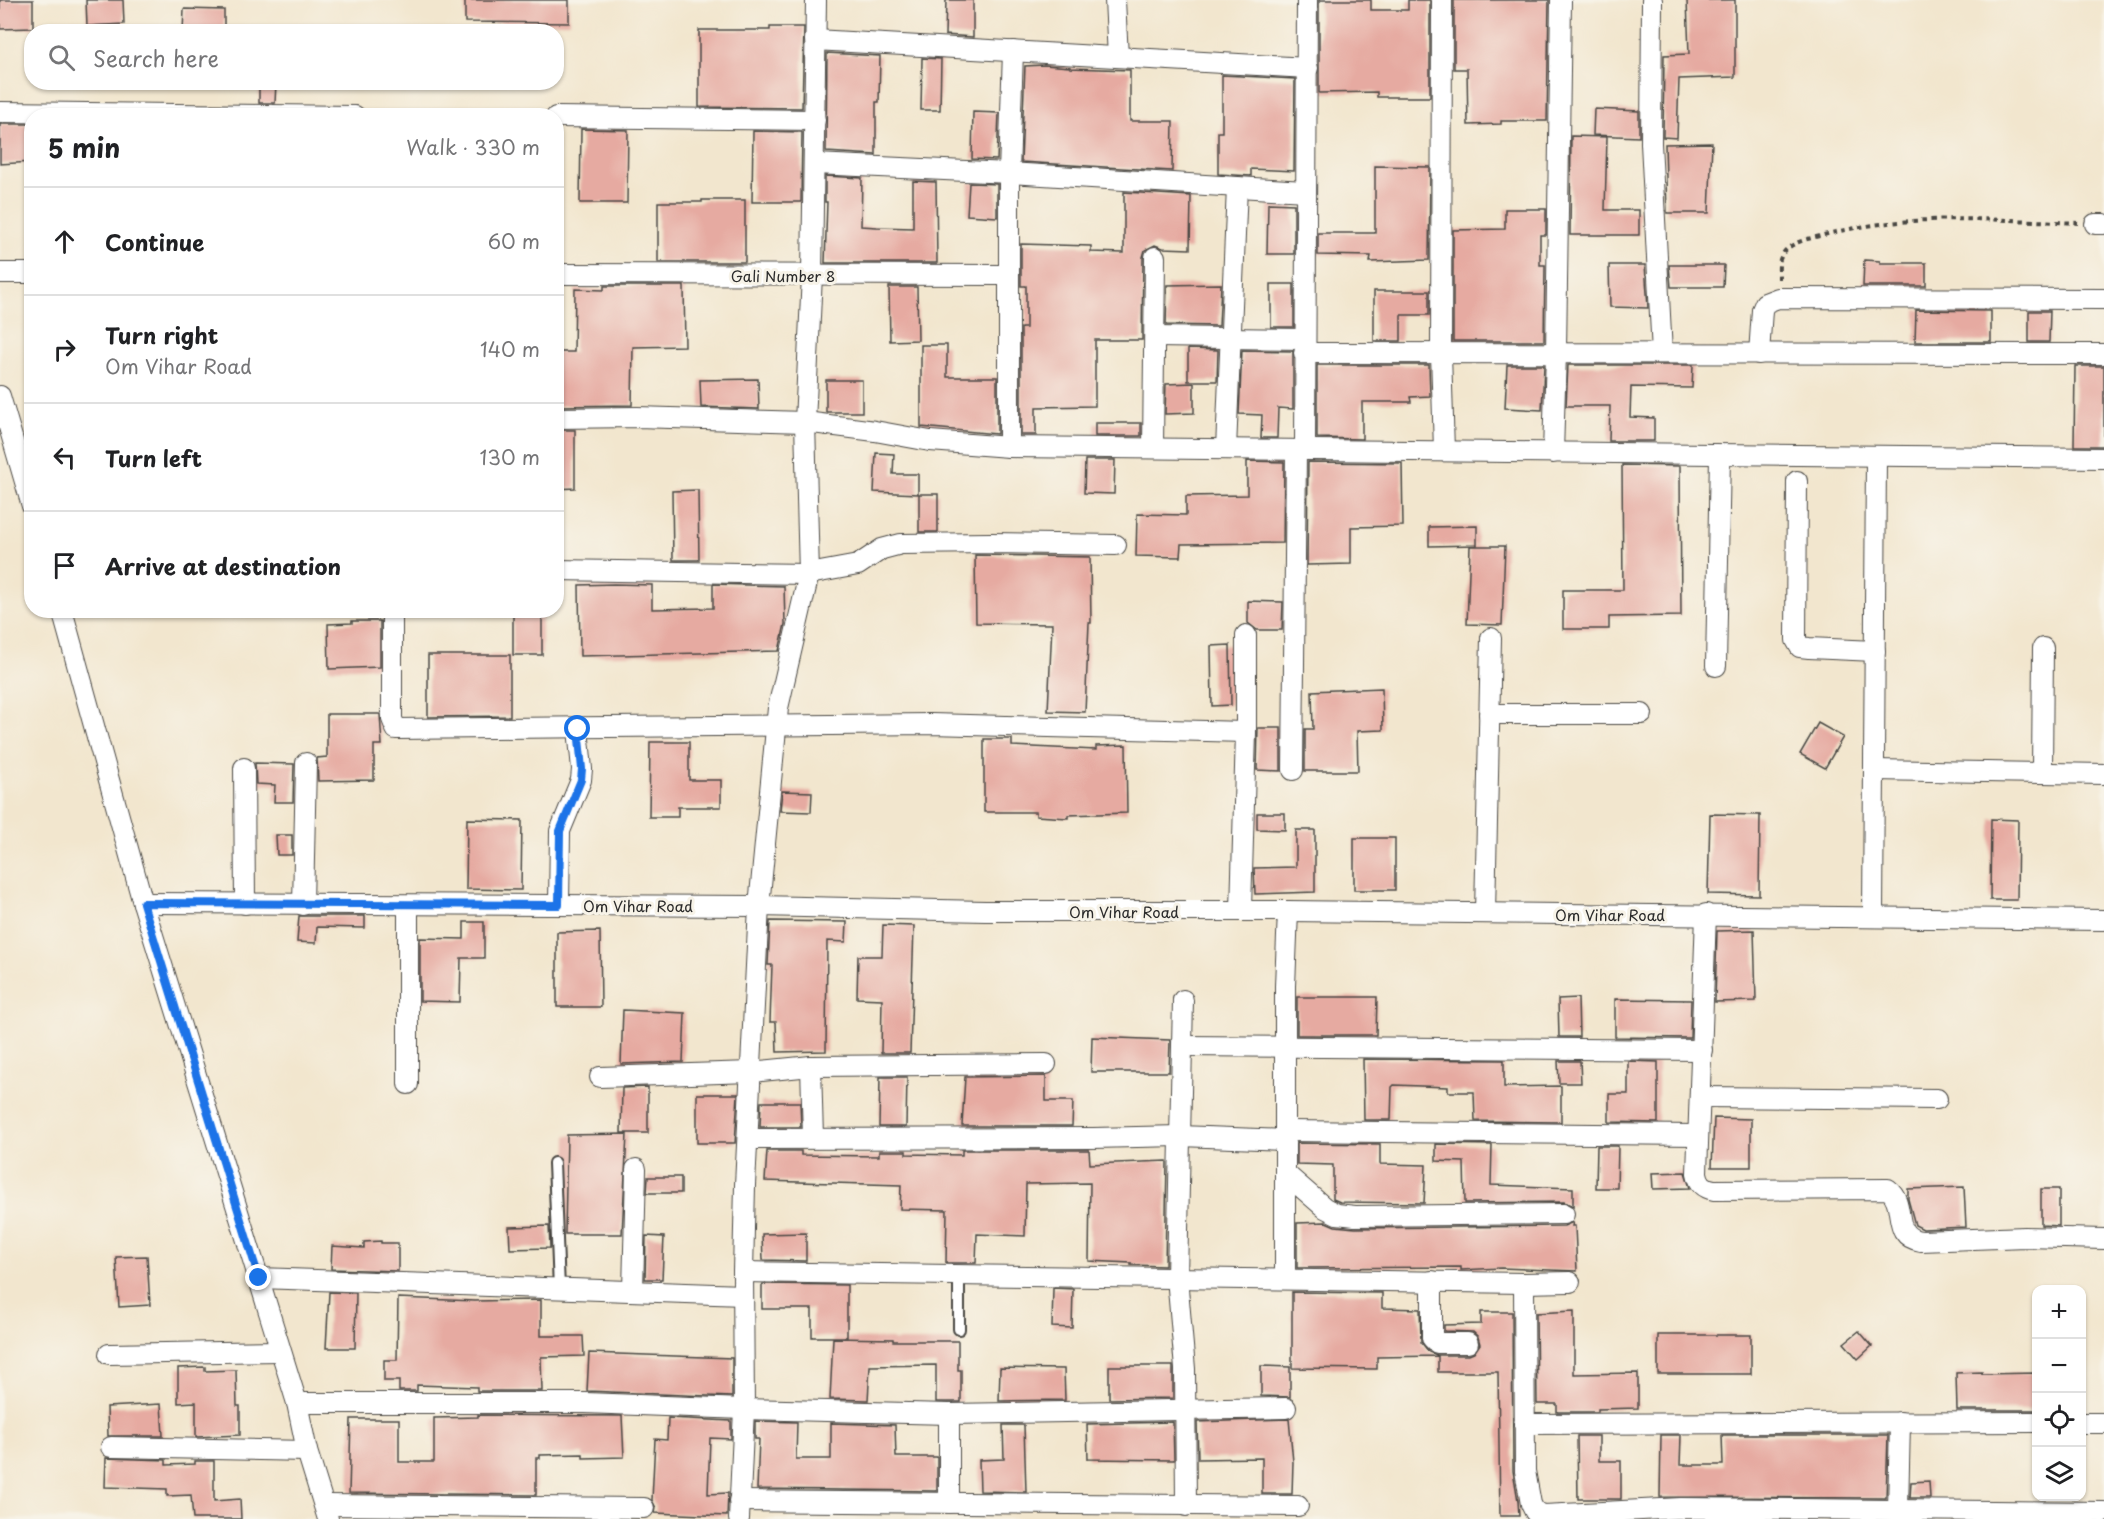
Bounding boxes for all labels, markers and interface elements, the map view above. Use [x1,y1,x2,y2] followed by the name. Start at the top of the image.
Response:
[24,24,564,90] search box
[45,41,78,74] icon: search
[93,41,219,74] text: Search here
[48,128,120,167] text: 5 min
[406,132,540,162] text: Walk · 330 m
[48,225,81,258] icon: ahead
[105,225,204,258] text: Continue
[488,226,540,256] text: 60 m
[731,264,835,287] street label: Gali Number 8
[105,318,218,351] text: Turn right
[48,333,81,366] icon: right
[480,334,540,364] text: 140 m
[105,351,252,381] text: Om Vihar Road
[48,441,81,474] icon: left
[105,441,202,474] text: Turn left
[480,442,540,472] text: 130 m
[48,549,81,582] icon: arrive
[105,549,341,582] text: Arrive at destination
[564,715,590,741] route start
[583,894,693,917] street label: Om Vihar Road
[1069,900,1179,923] street label: Om Vihar Road
[1555,903,1665,926] street label: Om Vihar Road
[245,1264,271,1290] route end
[2032,1285,2086,1501] map controls
[2032,1285,2086,1339] button: +
[2032,1339,2086,1393] button: −
[2032,1393,2086,1447] button: locate
[2032,1447,2086,1501] button: layers

